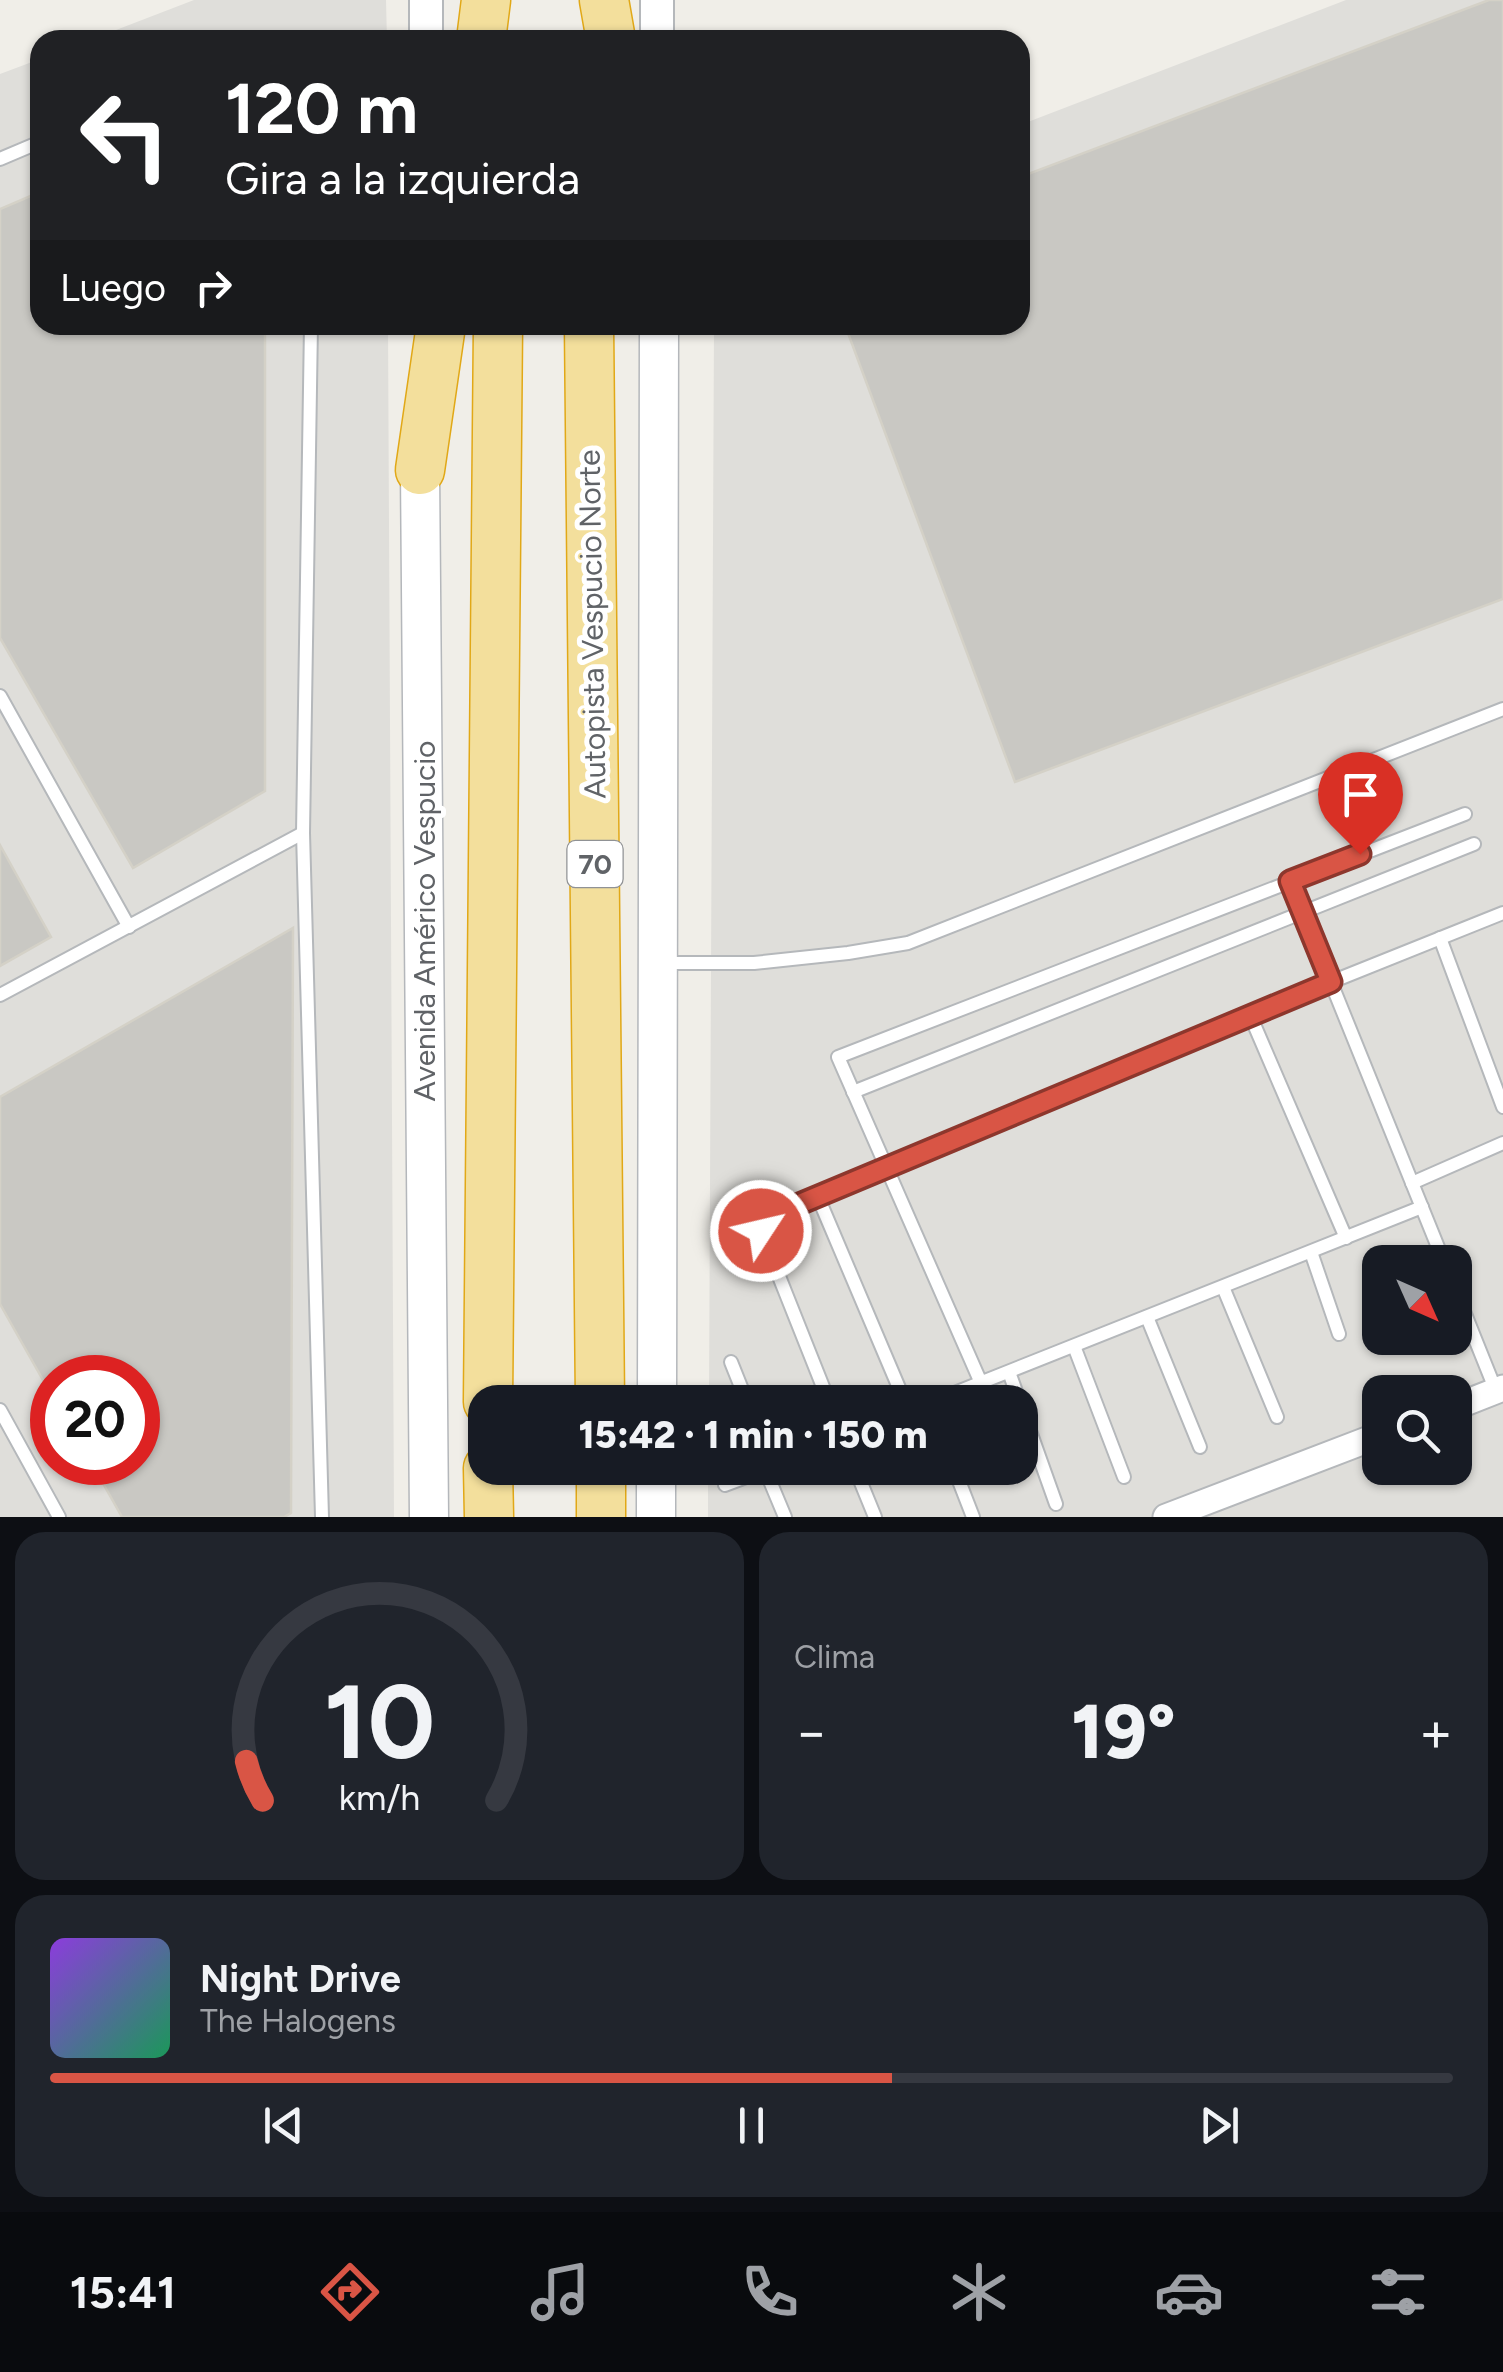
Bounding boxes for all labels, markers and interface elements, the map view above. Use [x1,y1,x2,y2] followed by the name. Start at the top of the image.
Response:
[225,66,418,151] text: 120 m
[60,70,190,200] icon: left
[225,151,580,205] text: Gira a la izquierda
[186,260,241,315] icon: right
[60,265,166,311] text: Luego
[570,449,614,799] street label: Autopista Vespucio Norte
[406,741,443,1101] street label: Avenida Américo Vespucio
[1318,752,1403,855] pin
[1333,767,1388,822] icon: arrive
[568,841,622,887] road number: 70
[709,1179,813,1283] position arrow
[1362,1245,1472,1355] north arrow
[1362,1245,1472,1485] map controls
[30,1355,160,1485] speed limit sign: 20
[1362,1375,1472,1485] button: search
[578,1412,928,1458] text: 15:42 · 1 min · 150 m
[794,1638,875,1676] text: Clima
[324,1659,435,1784] text: 10
[1071,1687,1176,1777] text: 19°
[794,1699,828,1765] text: −
[1419,1699,1453,1765] text: +
[339,1776,420,1819] text: km/h
[200,1956,401,2002] text: Night Drive
[200,2002,396,2040] text: The Halogens
[256,2098,311,2153] icon: previous
[724,2098,779,2153] icon: pause
[1192,2098,1247,2153] icon: next
[315,2257,385,2327] icon: directions
[525,2257,595,2327] icon: music
[735,2257,805,2327] icon: phone
[944,2257,1014,2327] icon: climate
[1154,2257,1224,2327] icon: car
[1363,2257,1433,2327] icon: filters
[70,2265,176,2319] text: 15:41

